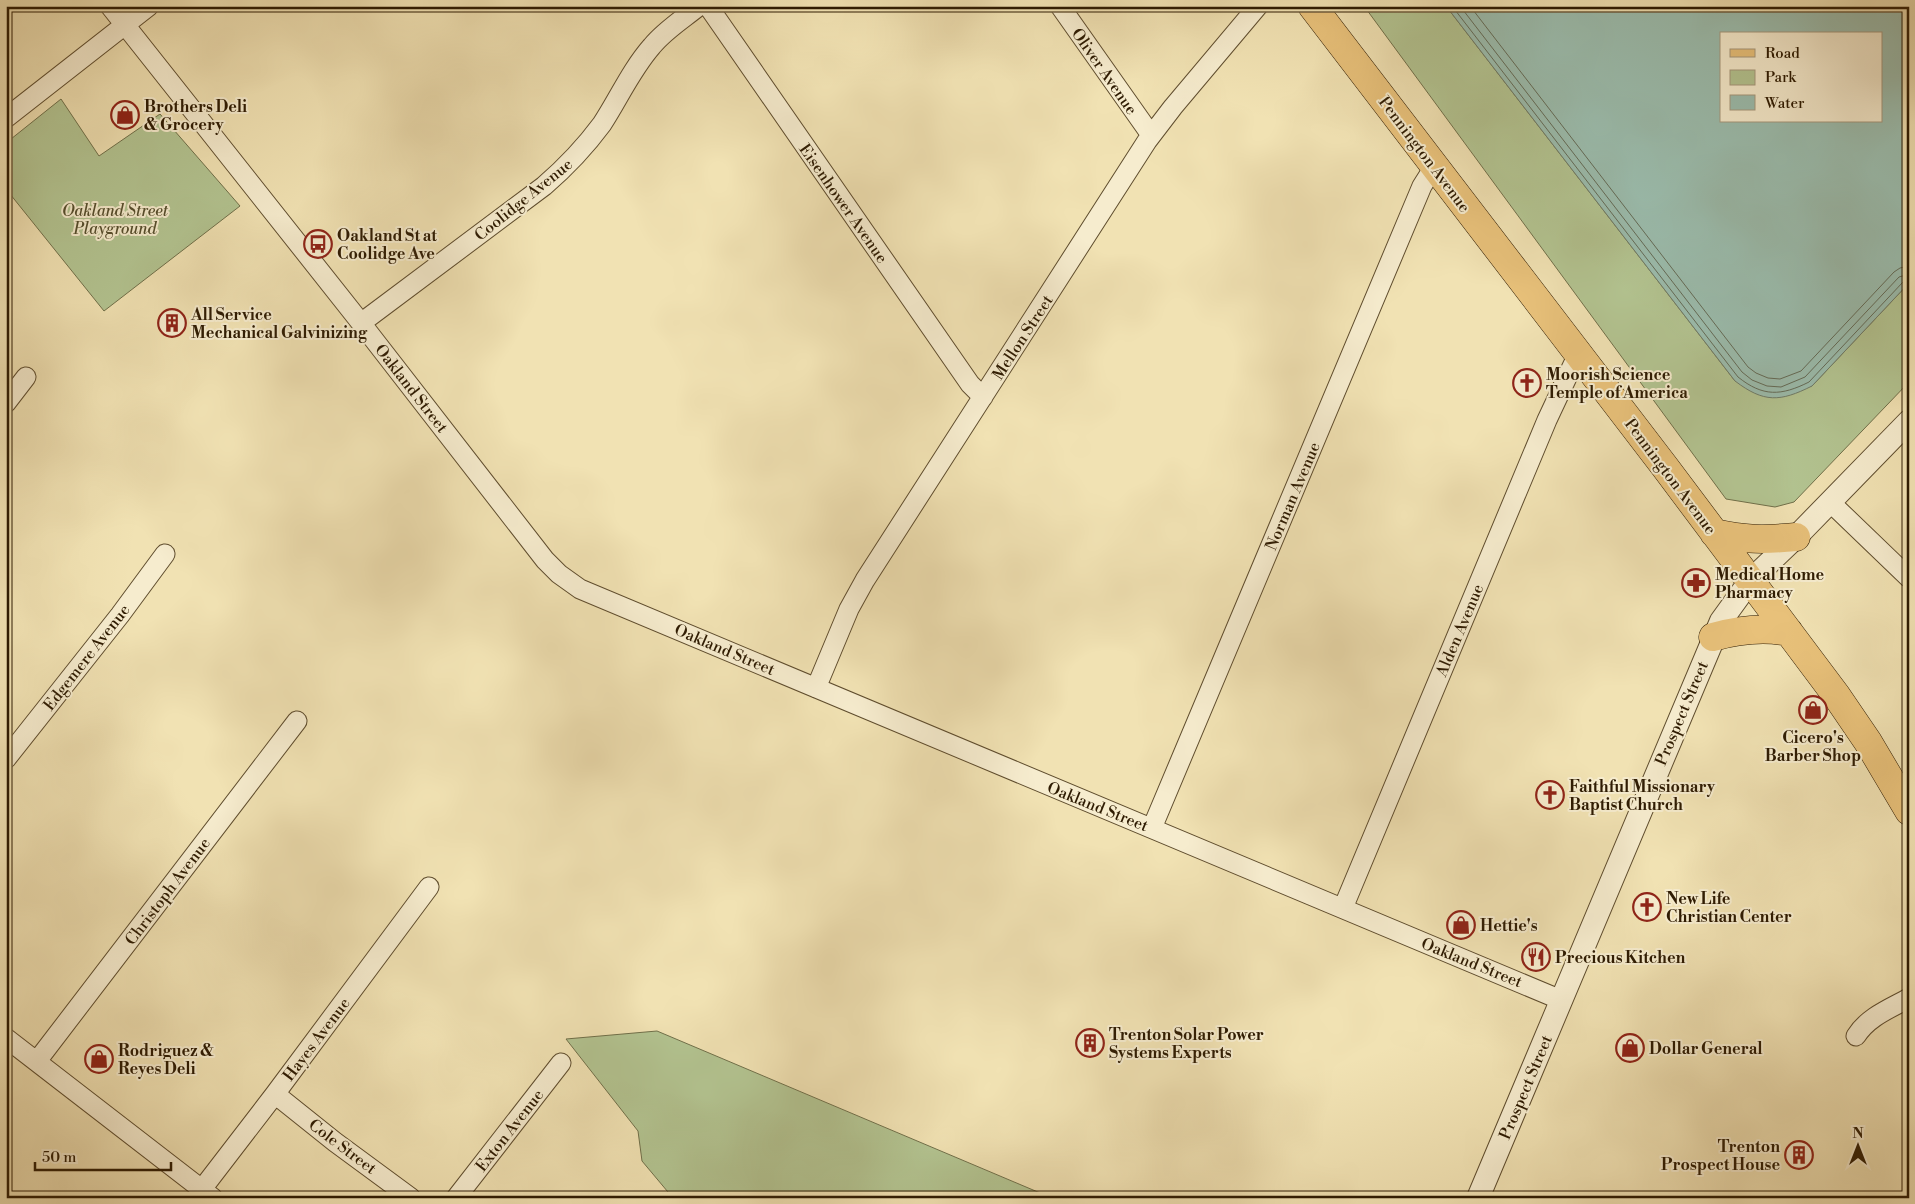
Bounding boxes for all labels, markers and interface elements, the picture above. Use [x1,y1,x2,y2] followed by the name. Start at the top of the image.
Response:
[1067,24,1141,119] street label: Oliver Avenue
[1720,32,1882,122] legend
[1765,44,1800,63] text: Road
[1765,68,1797,87] text: Park
[1374,93,1474,217] street label: Pennington Avenue
[1764,94,1805,113] text: Water
[144,97,247,135] place label: Brothers Deli & Grocery
[110,100,140,130] shop icon: Brothers Deli & Grocery
[795,140,892,267] street label: Eisenhower Avenue
[471,154,577,245] street label: Coolidge Avenue
[62,201,169,239] park label: Oakland Street Playground
[337,226,437,264] place label: Oakland St at Coolidge Ave
[303,229,333,259] bus stop icon: Oakland St at Coolidge Ave
[988,291,1058,384] street label: Mellon Street
[190,305,368,343] place label: All Service Mechanical Galvinizing
[157,308,187,338] building icon: All Service Mechanical Galvinizing
[370,340,452,437] street label: Oakland Street
[1546,365,1688,403] place label: Moorish Science Temple of America
[1512,368,1542,398] church icon: Moorish Science Temple of America
[1620,415,1720,539] street label: Pennington Avenue
[1261,439,1325,554] street label: Norman Avenue
[1715,565,1825,603] place label: Medical Home Pharmacy
[1681,568,1711,598] pharmacy icon: Medical Home Pharmacy
[1431,581,1488,681] street label: Alden Avenue
[39,601,134,715] street label: Edgemere Avenue
[671,620,778,680] street label: Oakland Street
[1651,658,1713,769] street label: Prospect Street
[1798,695,1828,725] shop icon: Cicero's Barber Shop
[1765,728,1861,766] place label: Cicero's Barber Shop
[1569,777,1716,815] place label: Faithful Missionary Baptist Church
[1044,778,1151,836] street label: Oakland Street
[1535,780,1565,810] church icon: Faithful Missionary Baptist Church
[121,834,215,949] street label: Christoph Avenue
[1666,889,1792,927] place label: New Life Christian Center
[1632,892,1662,922] church icon: New Life Christian Center
[1446,910,1476,940] shop icon: Hettie's
[1480,916,1538,936] place label: Hettie's
[1418,934,1525,992] street label: Oakland Street
[1521,942,1551,972] restaurant icon: Precious Kitchen
[1555,948,1686,968] place label: Precious Kitchen
[279,994,355,1085] street label: Hayes Avenue
[1109,1025,1264,1063] place label: Trenton Solar Power Systems Experts
[1075,1028,1105,1058] building icon: Trenton Solar Power Systems Experts
[1495,1032,1557,1143] street label: Prospect Street
[1615,1033,1645,1063] shop icon: Dollar General
[1649,1039,1763,1059] place label: Dollar General
[118,1041,214,1079] place label: Rodriguez & Reyes Deli
[84,1044,114,1074] shop icon: Rodriguez & Reyes Deli
[471,1085,548,1176] street label: Exton Avenue
[305,1115,380,1179] street label: Cole Street
[1832,1122,1882,1172] north arrow
[1852,1125,1864,1143] text: N
[1661,1137,1780,1175] place label: Trenton Prospect House
[35,1139,171,1171] scale bar
[1784,1140,1814,1170] building icon: Trenton Prospect House
[42,1148,76,1167] text: 50 m

